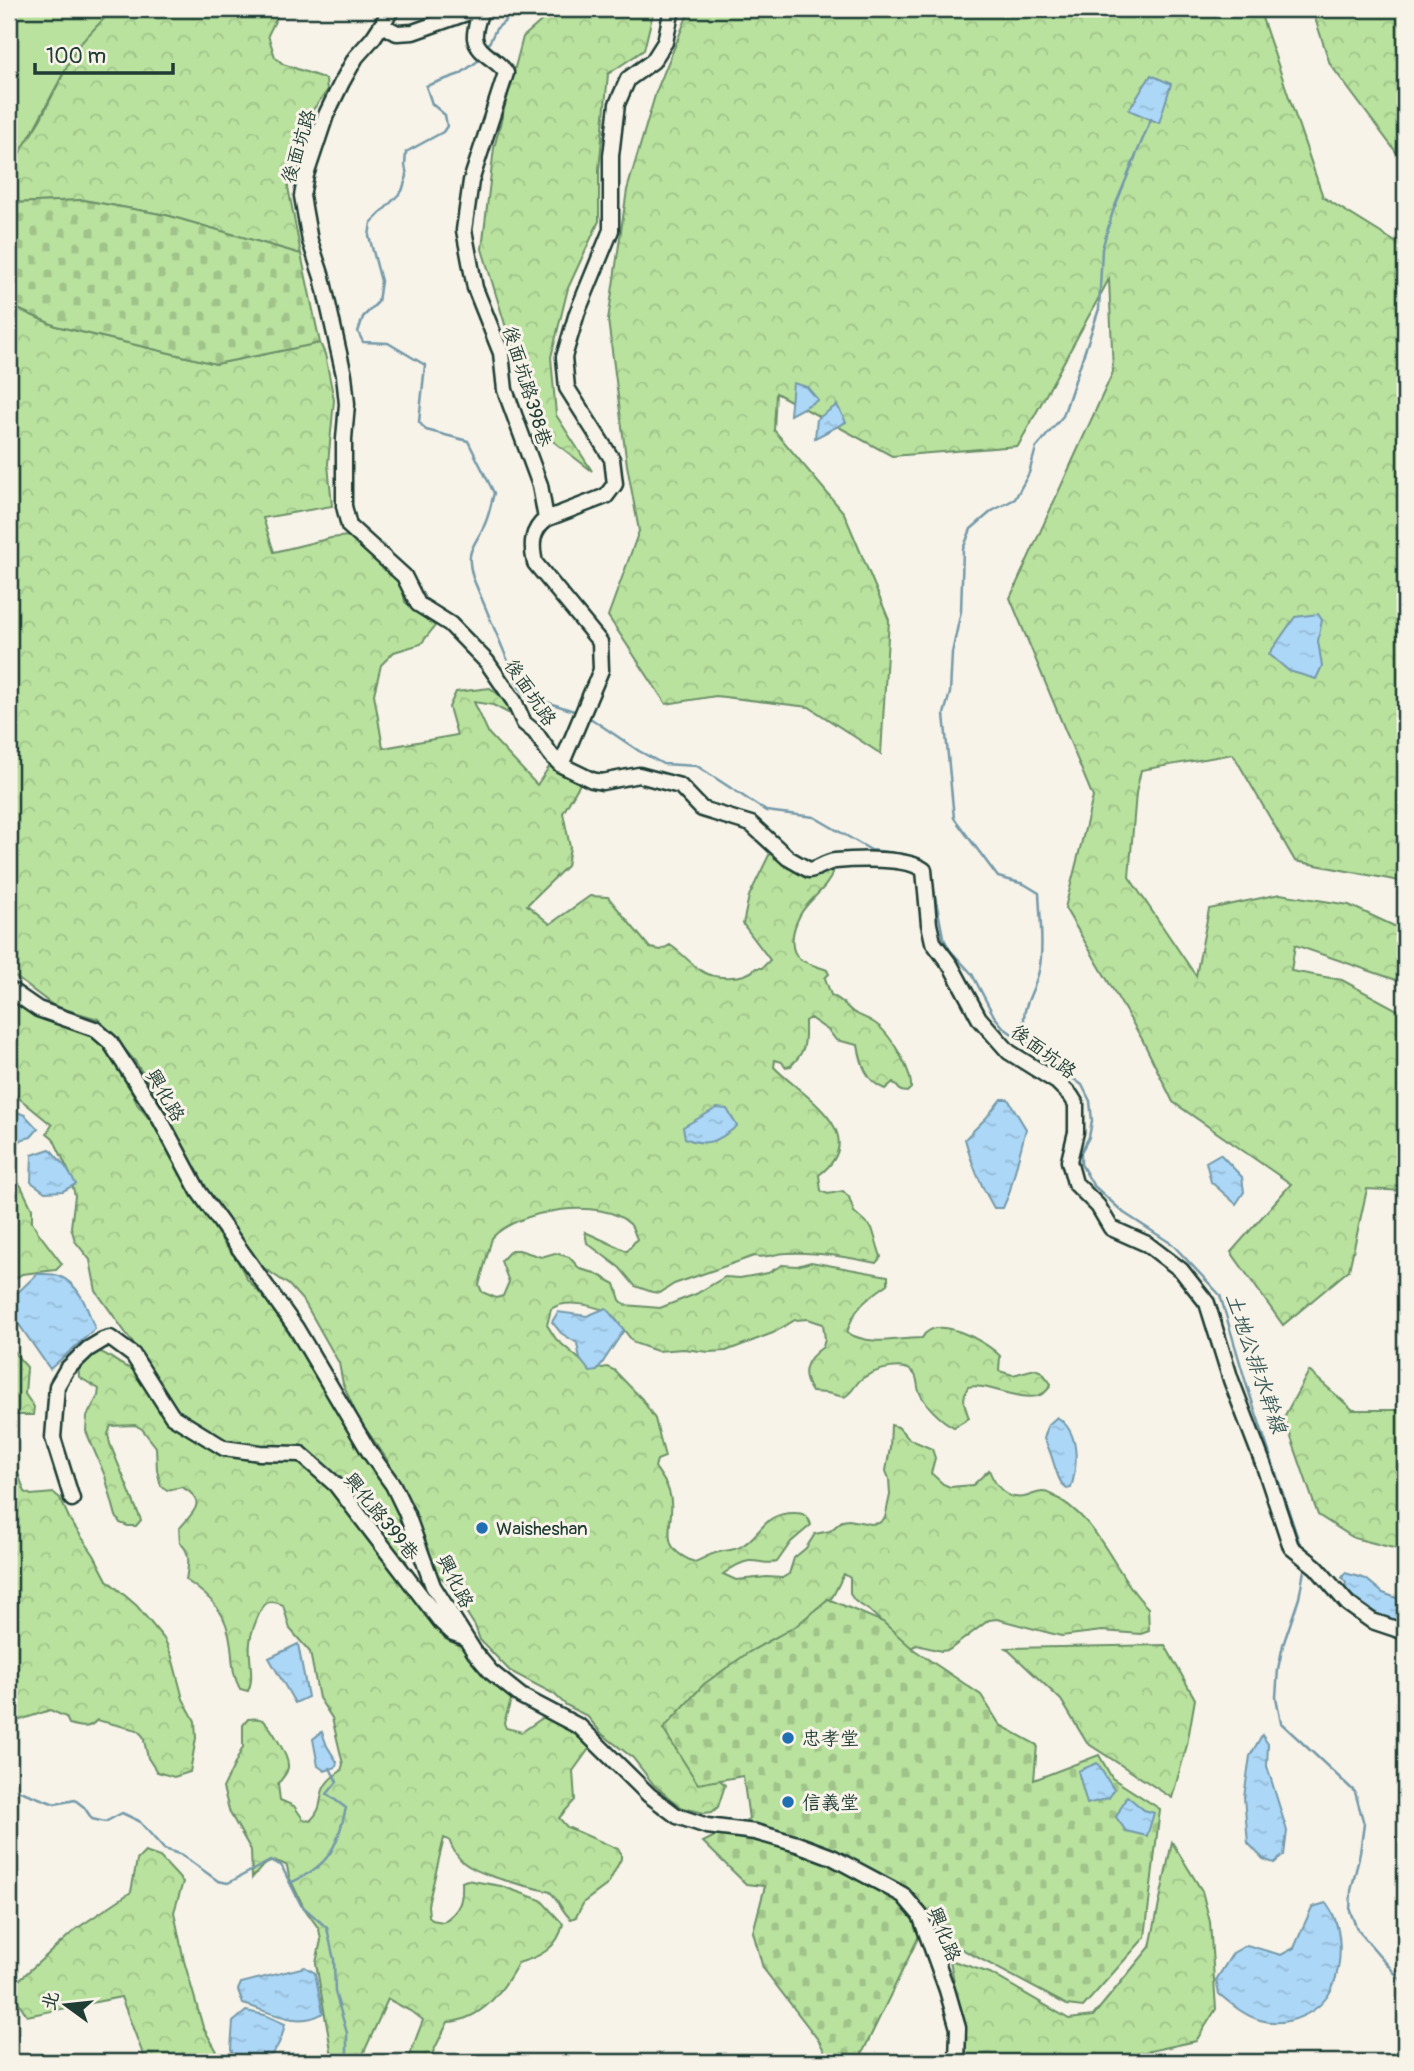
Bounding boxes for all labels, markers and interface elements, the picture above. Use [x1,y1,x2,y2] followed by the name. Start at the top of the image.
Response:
[35,32,173,76] scale bar
[46,43,106,70] text: 100 m
[276,106,322,186] street label: 後面坑路
[497,323,557,450] street label: 後面坑路398巷
[499,654,561,731] street label: 後面坑路
[1006,1019,1081,1084] street label: 後面坑路
[140,1065,190,1126] street label: 興化路
[1219,1289,1293,1438] water label: 土地公排水幹線
[338,1468,424,1565] street label: 興化路399巷
[496,1517,588,1541] place label: Waisheshan
[474,1520,490,1536] marker: Waisheshan
[431,1551,479,1612] street label: 興化路
[802,1727,859,1751] place label: 忠孝堂
[780,1730,796,1746] marker: 忠孝堂
[802,1791,859,1815] place label: 信義堂
[780,1794,796,1810] marker: 信義堂
[922,1903,966,1965] street label: 興化路
[32,1969,102,2039] north arrow
[36,1989,65,2013] text: 北

